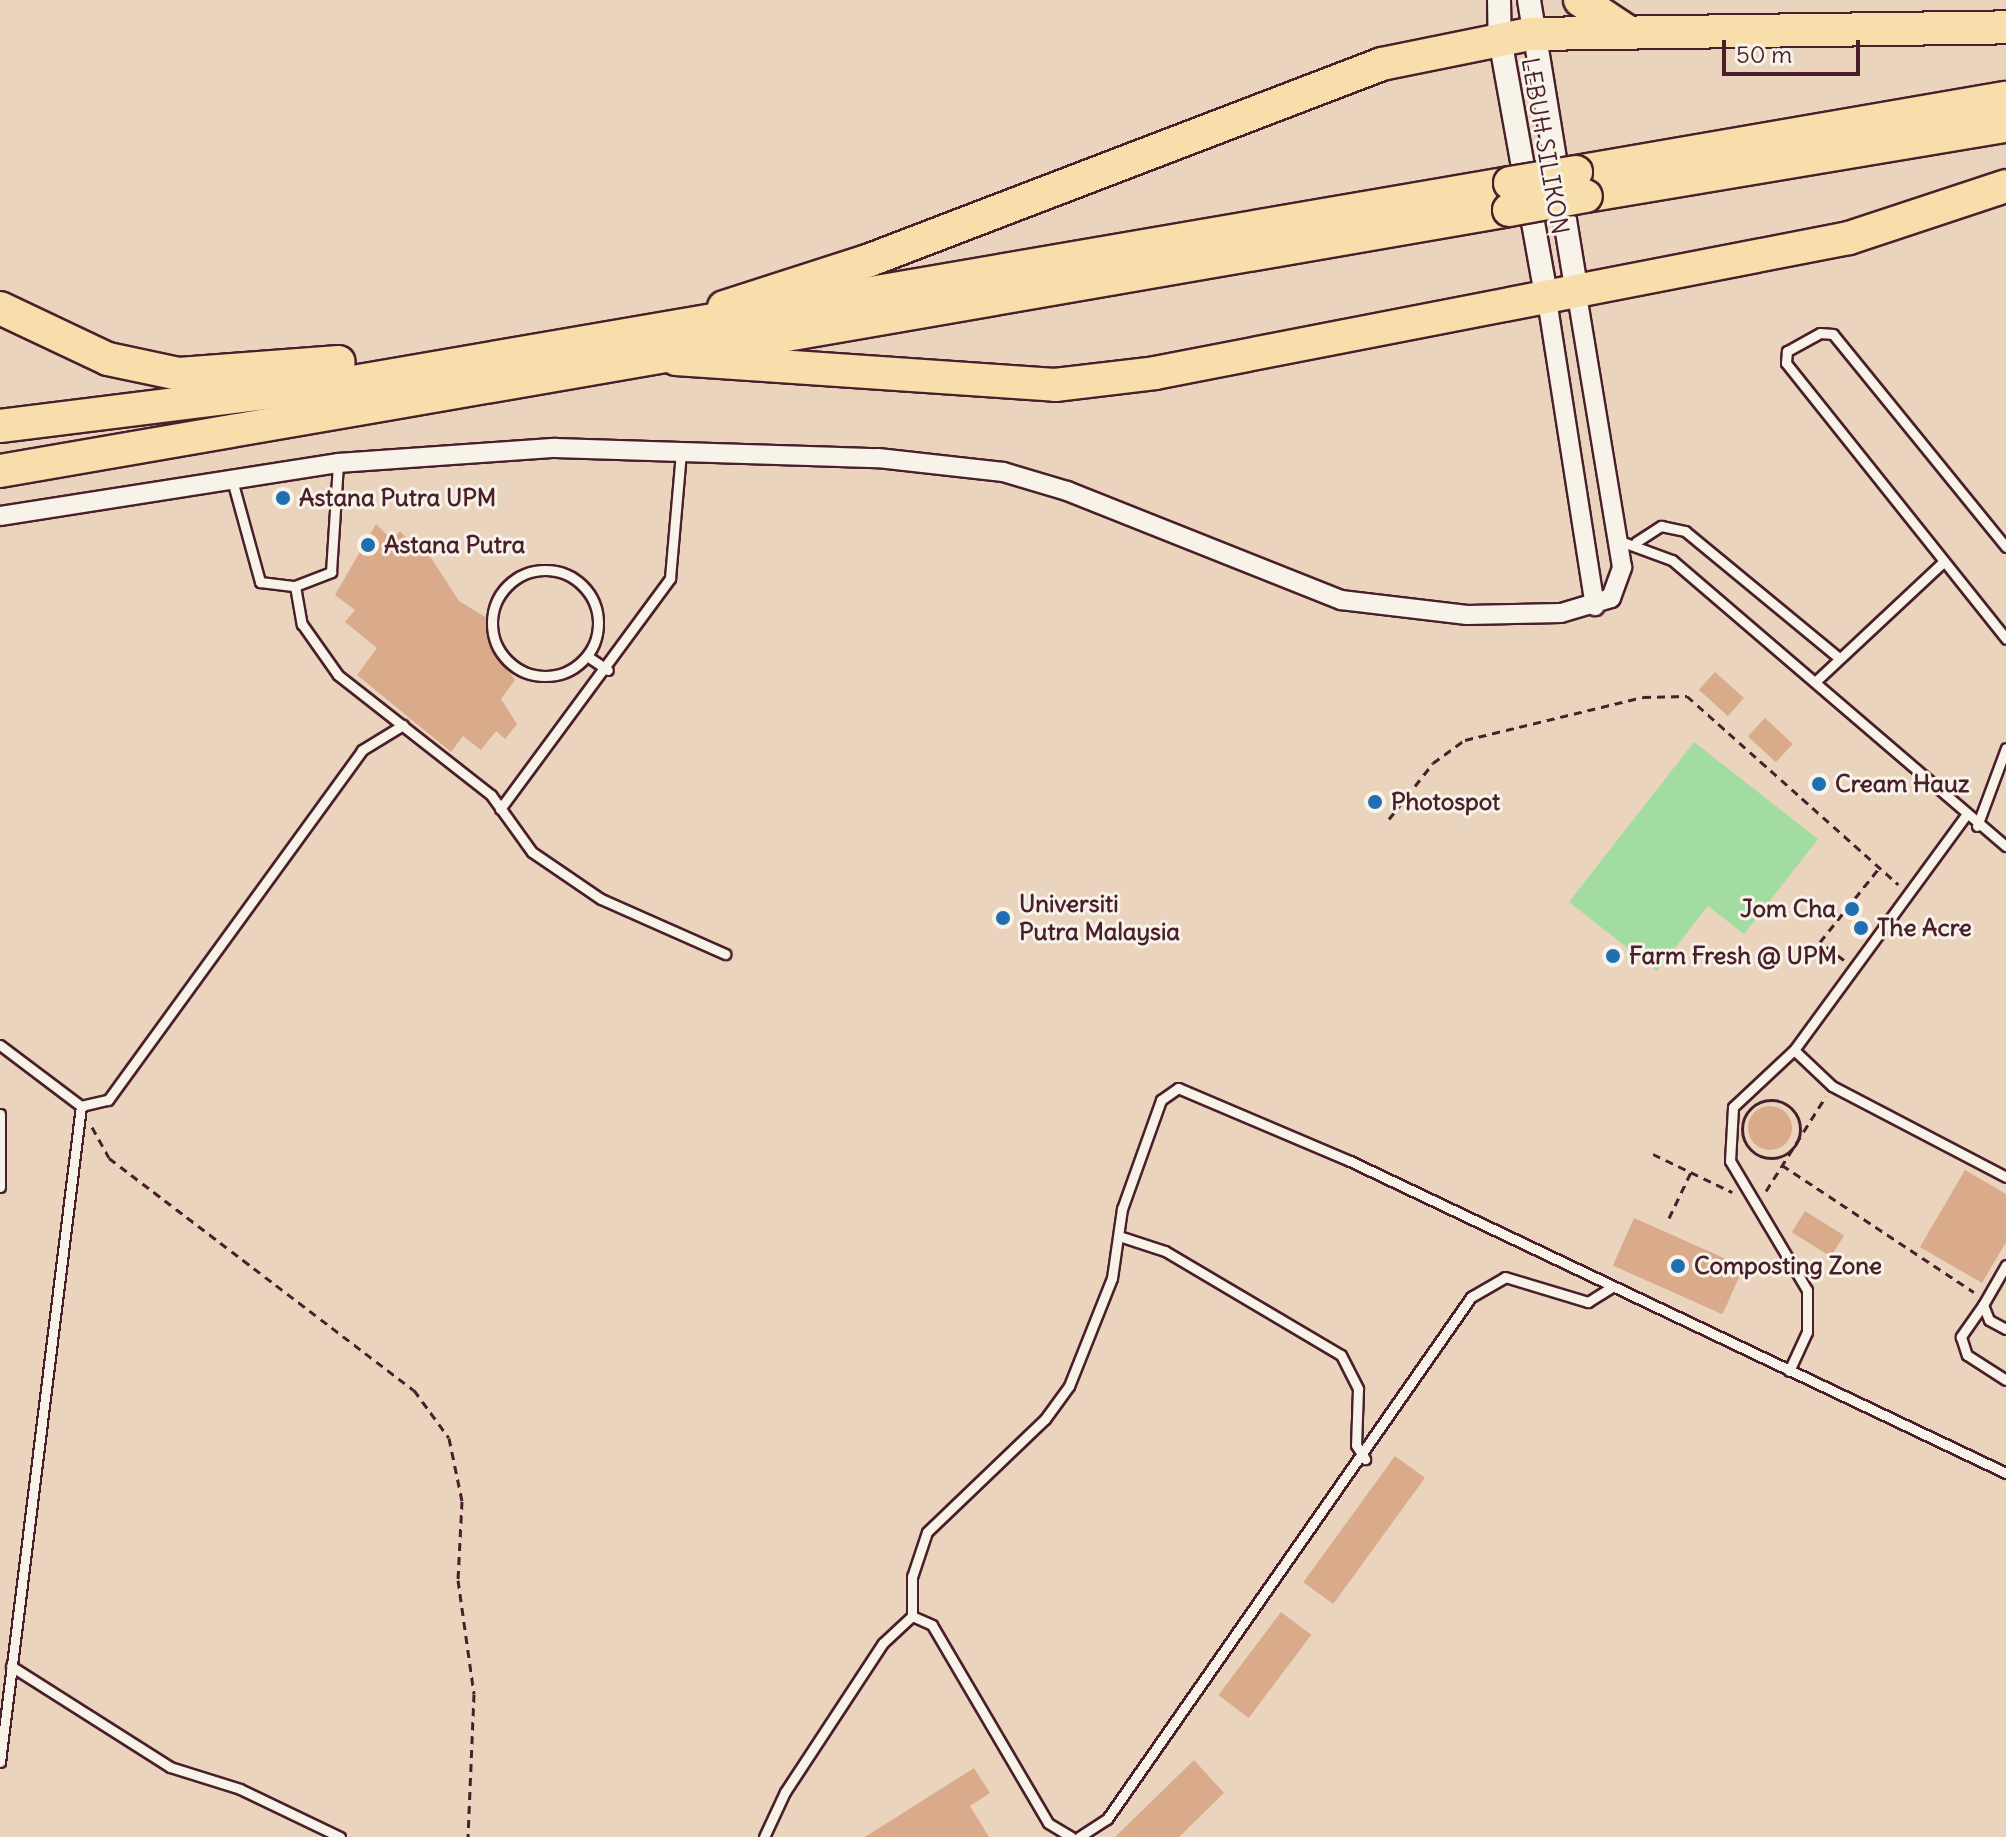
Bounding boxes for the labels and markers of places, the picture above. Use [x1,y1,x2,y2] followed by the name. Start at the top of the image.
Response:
[299,484,496,512] place label: Astana Putra UPM
[274,489,292,507] marker: Astana Putra UPM
[384,531,525,559] place label: Astana Putra
[359,536,377,554] marker: Astana Putra
[1835,770,1969,798] place label: Cream Hauz
[1810,775,1828,793] marker: Cream Hauz
[1391,788,1500,816] place label: Photospot
[1366,793,1384,811] marker: Photospot
[1019,890,1180,946] place label: Universiti Putra Malaysia
[1740,895,1836,923] place label: Jom Cha
[1843,900,1861,918] marker: Jom Cha
[994,909,1012,927] marker: Universiti Putra Malaysia
[1877,914,1972,942] place label: The Acre
[1852,919,1870,937] marker: The Acre
[1629,942,1837,970] place label: Farm Fresh @ UPM
[1604,947,1622,965] marker: Farm Fresh @ UPM
[1694,1252,1882,1280] place label: Composting Zone
[1669,1257,1687,1275] marker: Composting Zone

